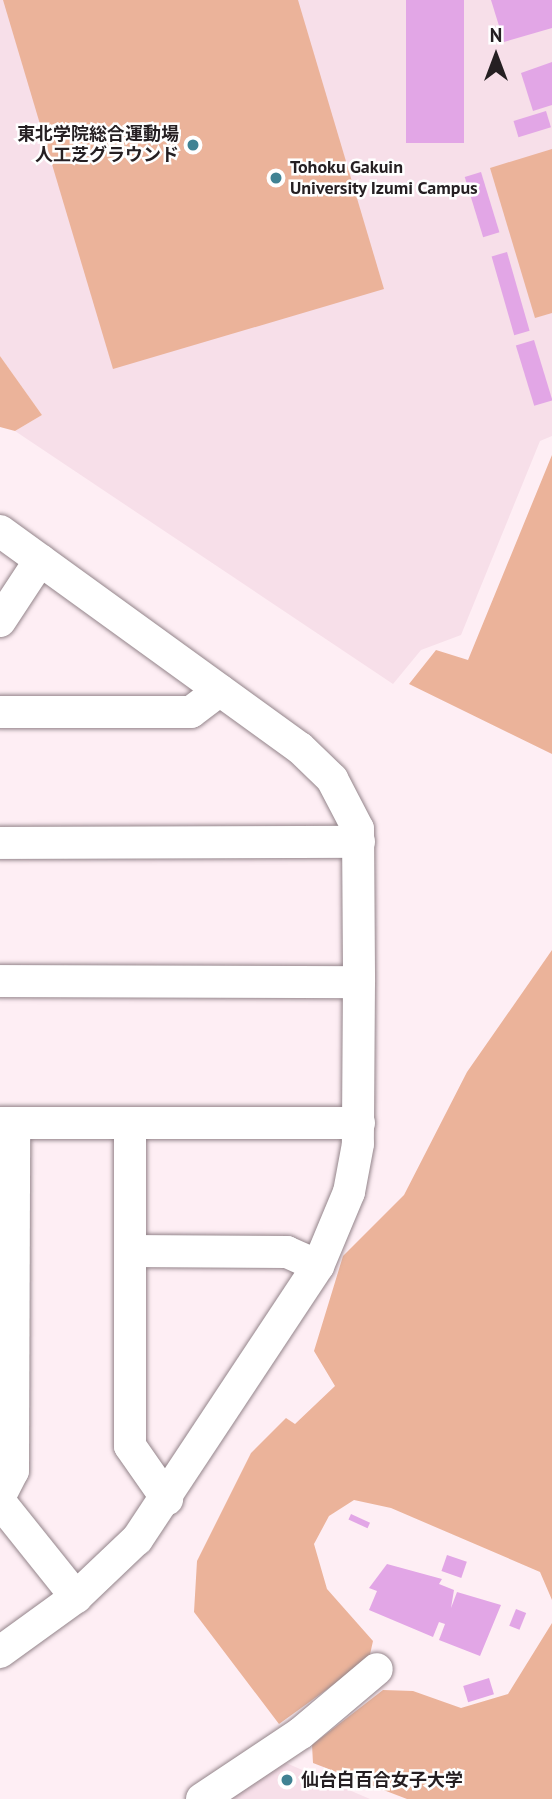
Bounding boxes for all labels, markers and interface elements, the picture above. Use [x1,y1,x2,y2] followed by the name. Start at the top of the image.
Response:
[461,21,531,91] north arrow
[490,23,502,47] text: N
[17,124,179,166] place label: 東北学院総合運動場 人工芝グラウンド
[185,137,201,153] marker: 東北学院総合運動場 人工芝グラウンド
[290,157,479,200] place label: Tohoku Gakuin University Izumi Campus
[268,170,284,186] marker: Tohoku Gakuin University Izumi Campus
[301,1769,463,1791] place label: 仙台白百合女子大学
[279,1772,295,1788] marker: 仙台白百合女子大学

